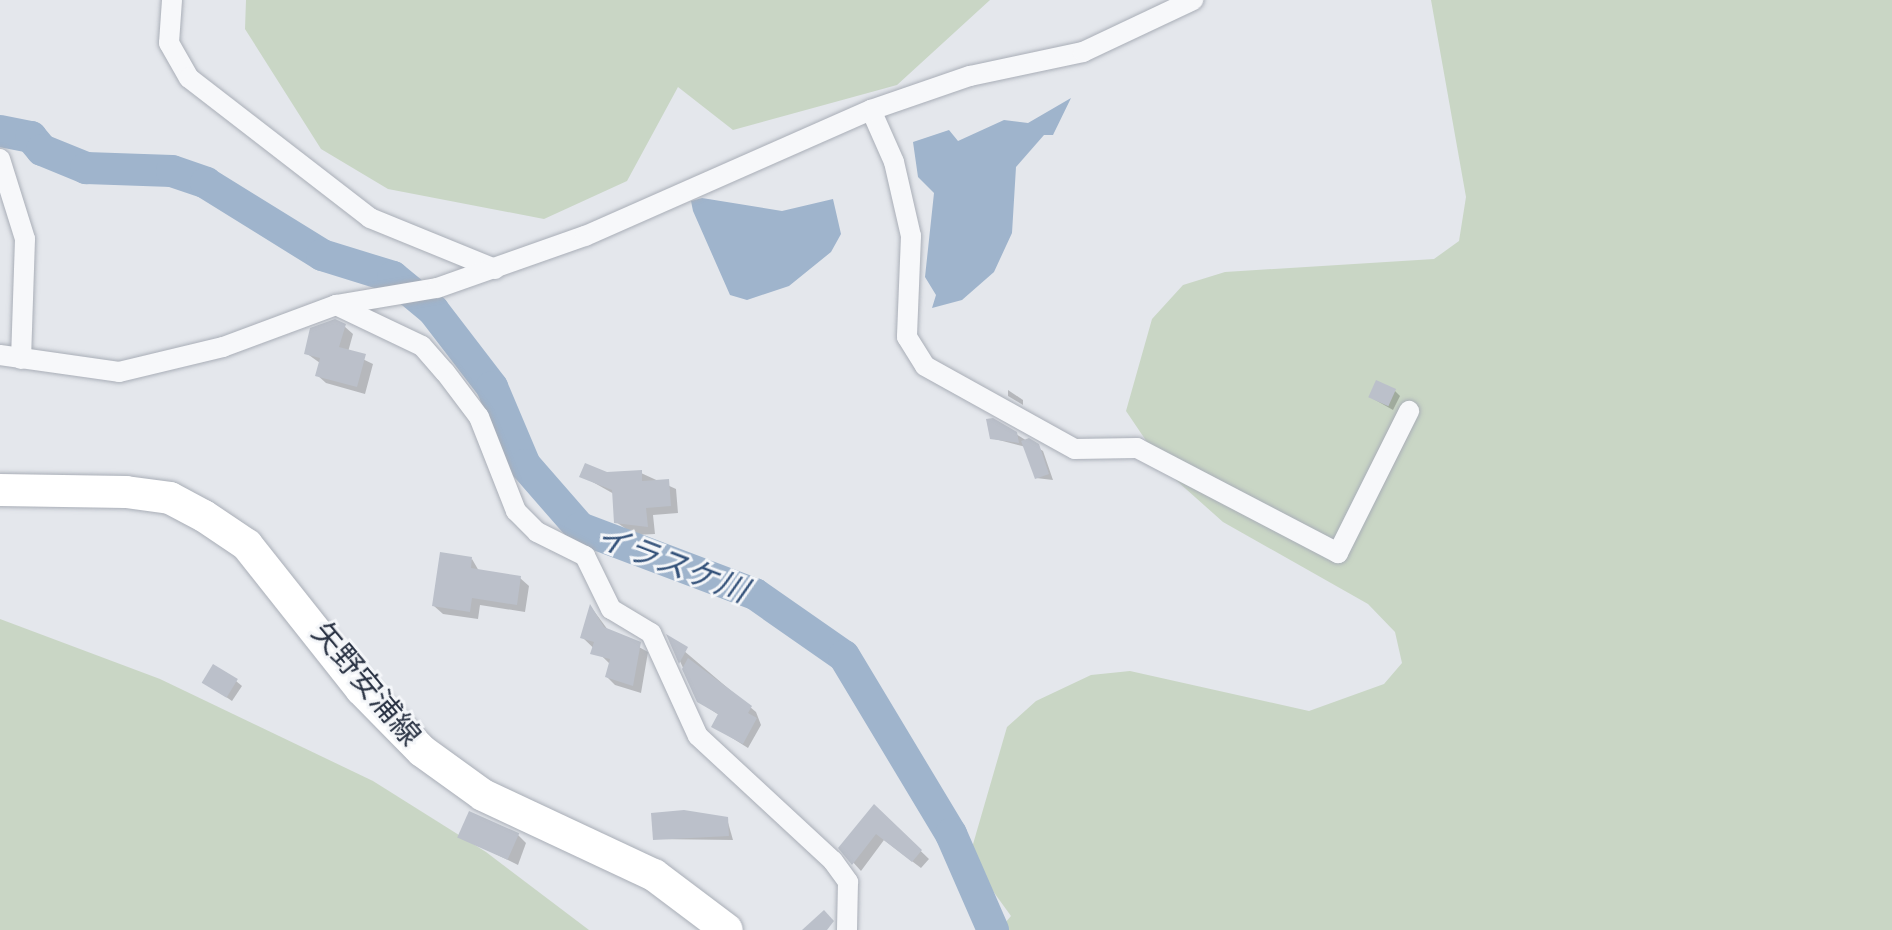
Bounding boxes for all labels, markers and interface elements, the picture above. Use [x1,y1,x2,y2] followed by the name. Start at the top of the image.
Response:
[590,517,754,611] water label: イラスケ川
[304,615,428,753] street label: 矢野安浦線

